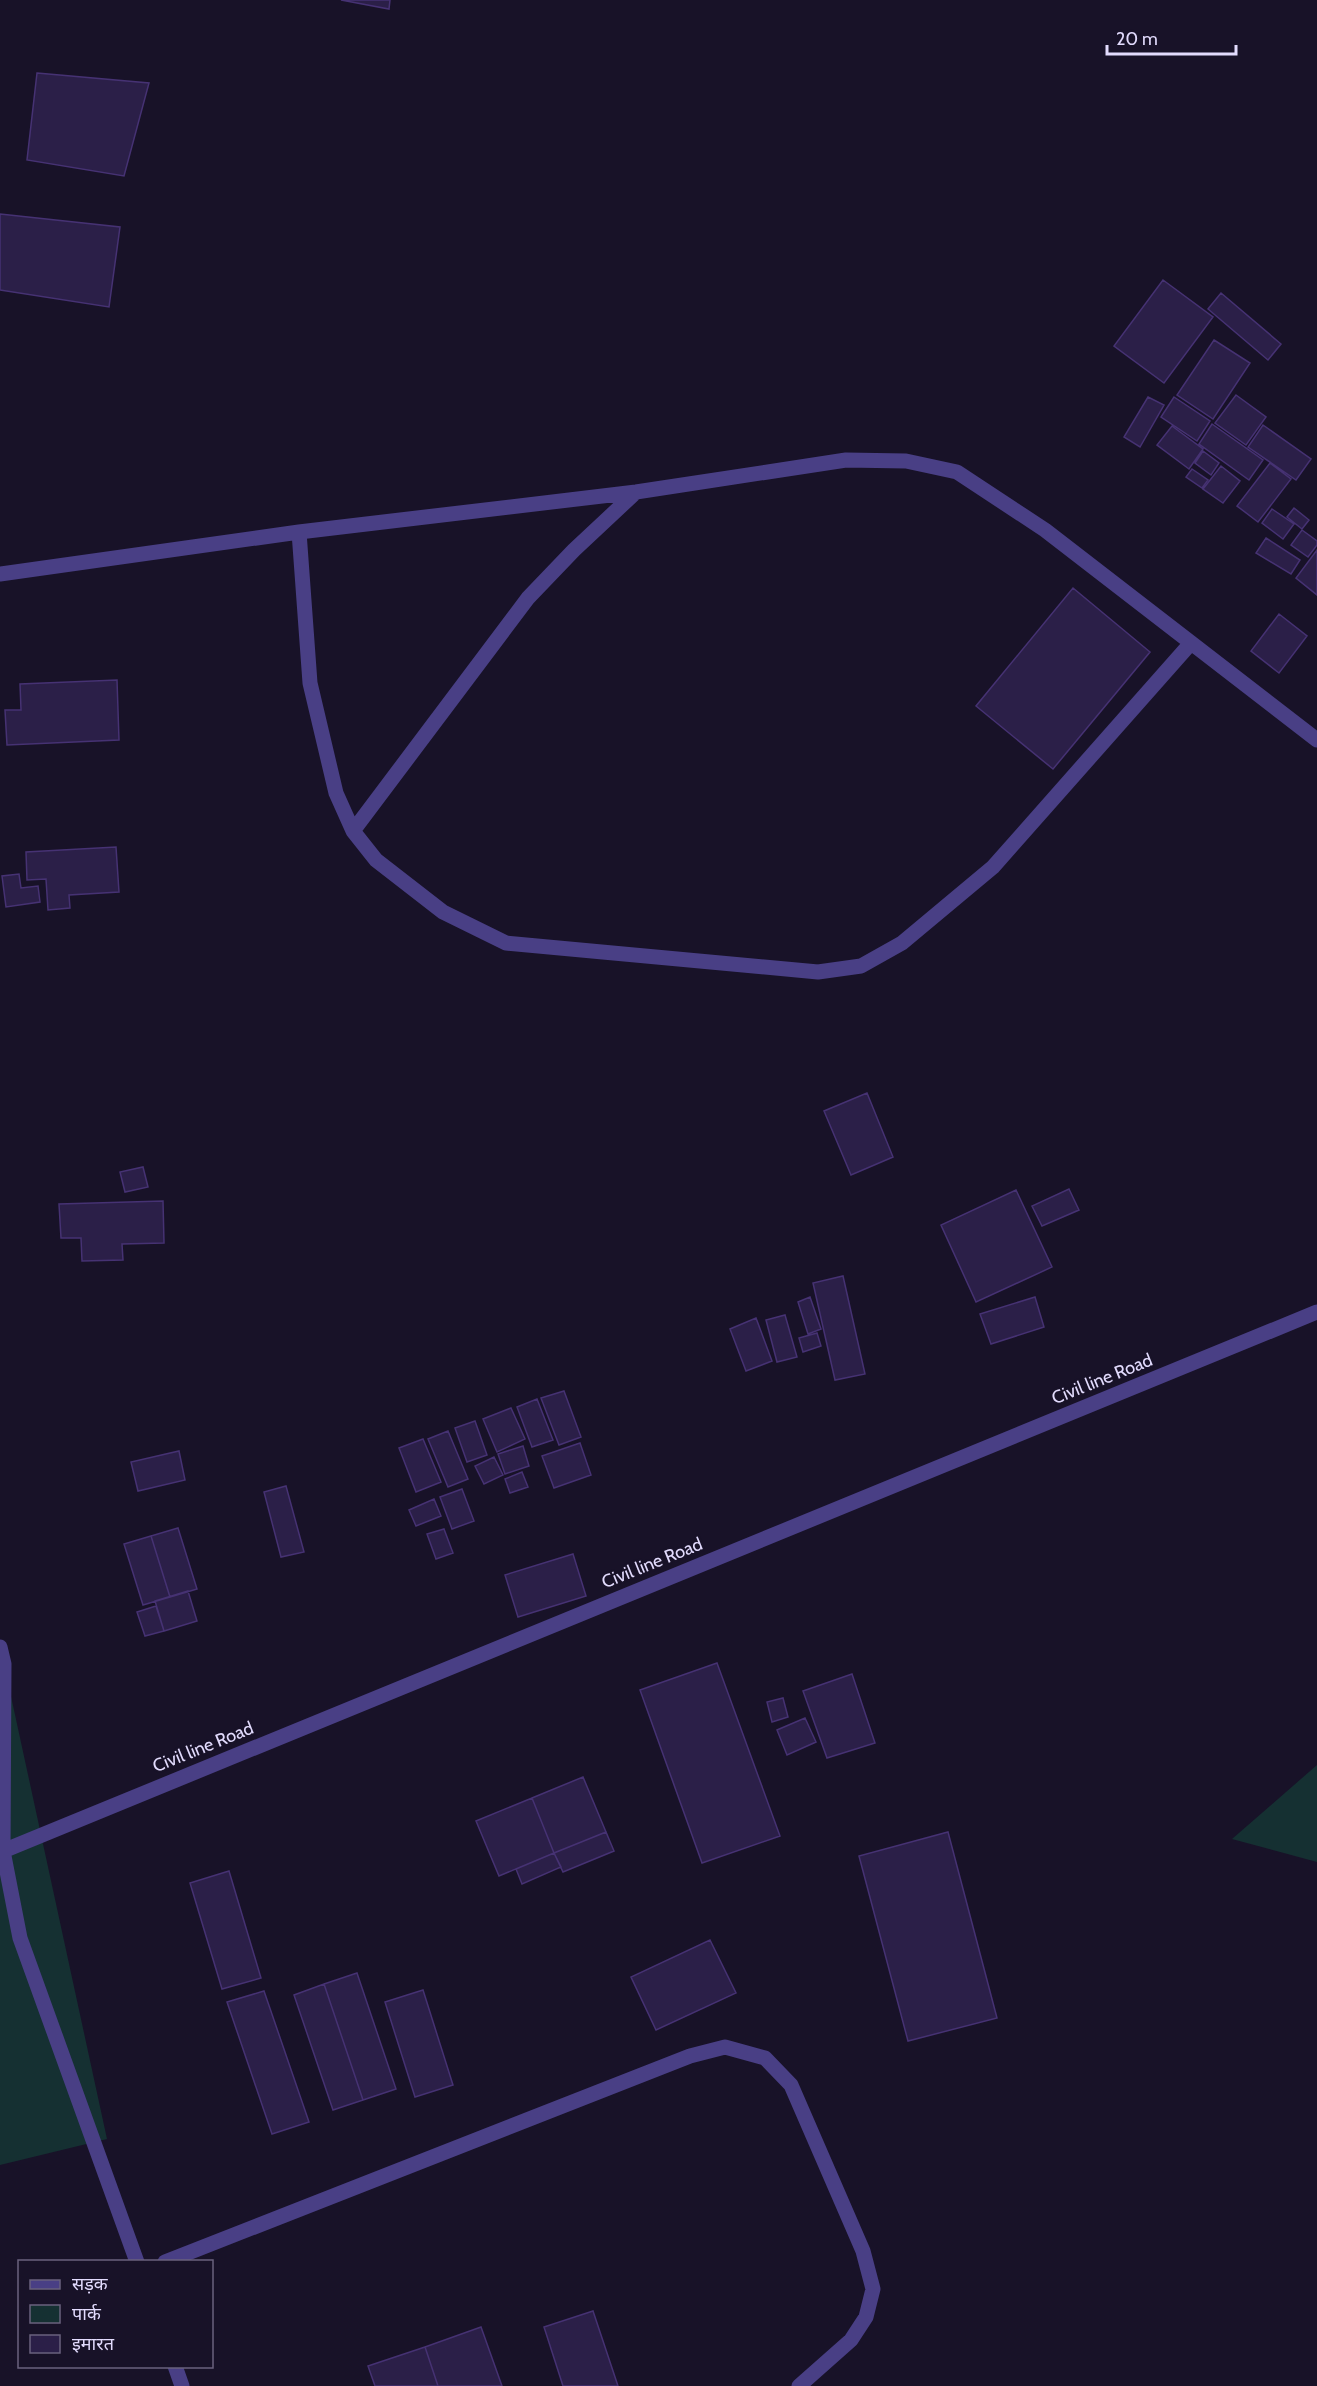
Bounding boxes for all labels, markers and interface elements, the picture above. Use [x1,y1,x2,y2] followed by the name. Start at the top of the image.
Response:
[1107,18,1236,56] scale bar
[1116,28,1158,50] text: 20 m
[1048,1349,1156,1409] street label: Civil line Road
[598,1533,706,1593] street label: Civil line Road
[149,1717,257,1777] street label: Civil line Road
[18,2260,213,2368] legend
[72,2273,109,2295] text: सड़क
[72,2303,102,2325] text: पार्क
[72,2333,115,2355] text: इमारत

